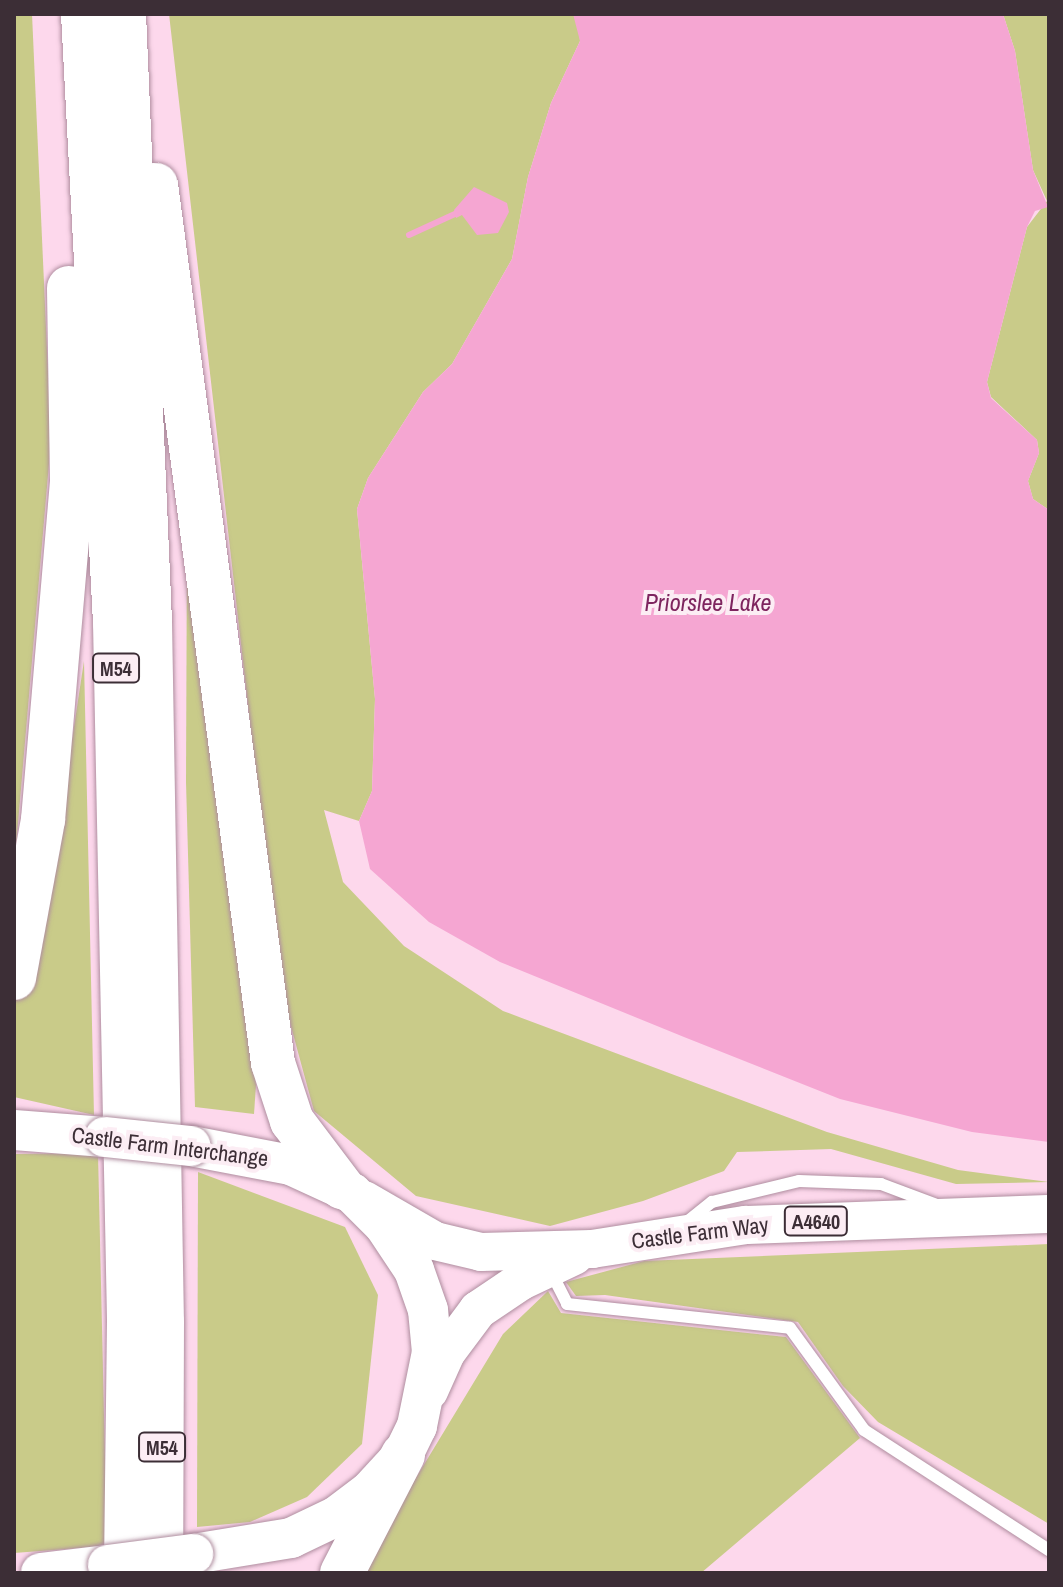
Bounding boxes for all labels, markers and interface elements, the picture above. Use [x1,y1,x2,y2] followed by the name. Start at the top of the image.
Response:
[645,589,771,617] water label: Priorslee Lake
[92,652,140,684] road number: M54
[70,1122,270,1172] street label: Castle Farm Interchange
[782,1205,850,1237] road number: A4640
[630,1212,770,1254] street label: Castle Farm Way
[138,1431,186,1463] road number: M54

